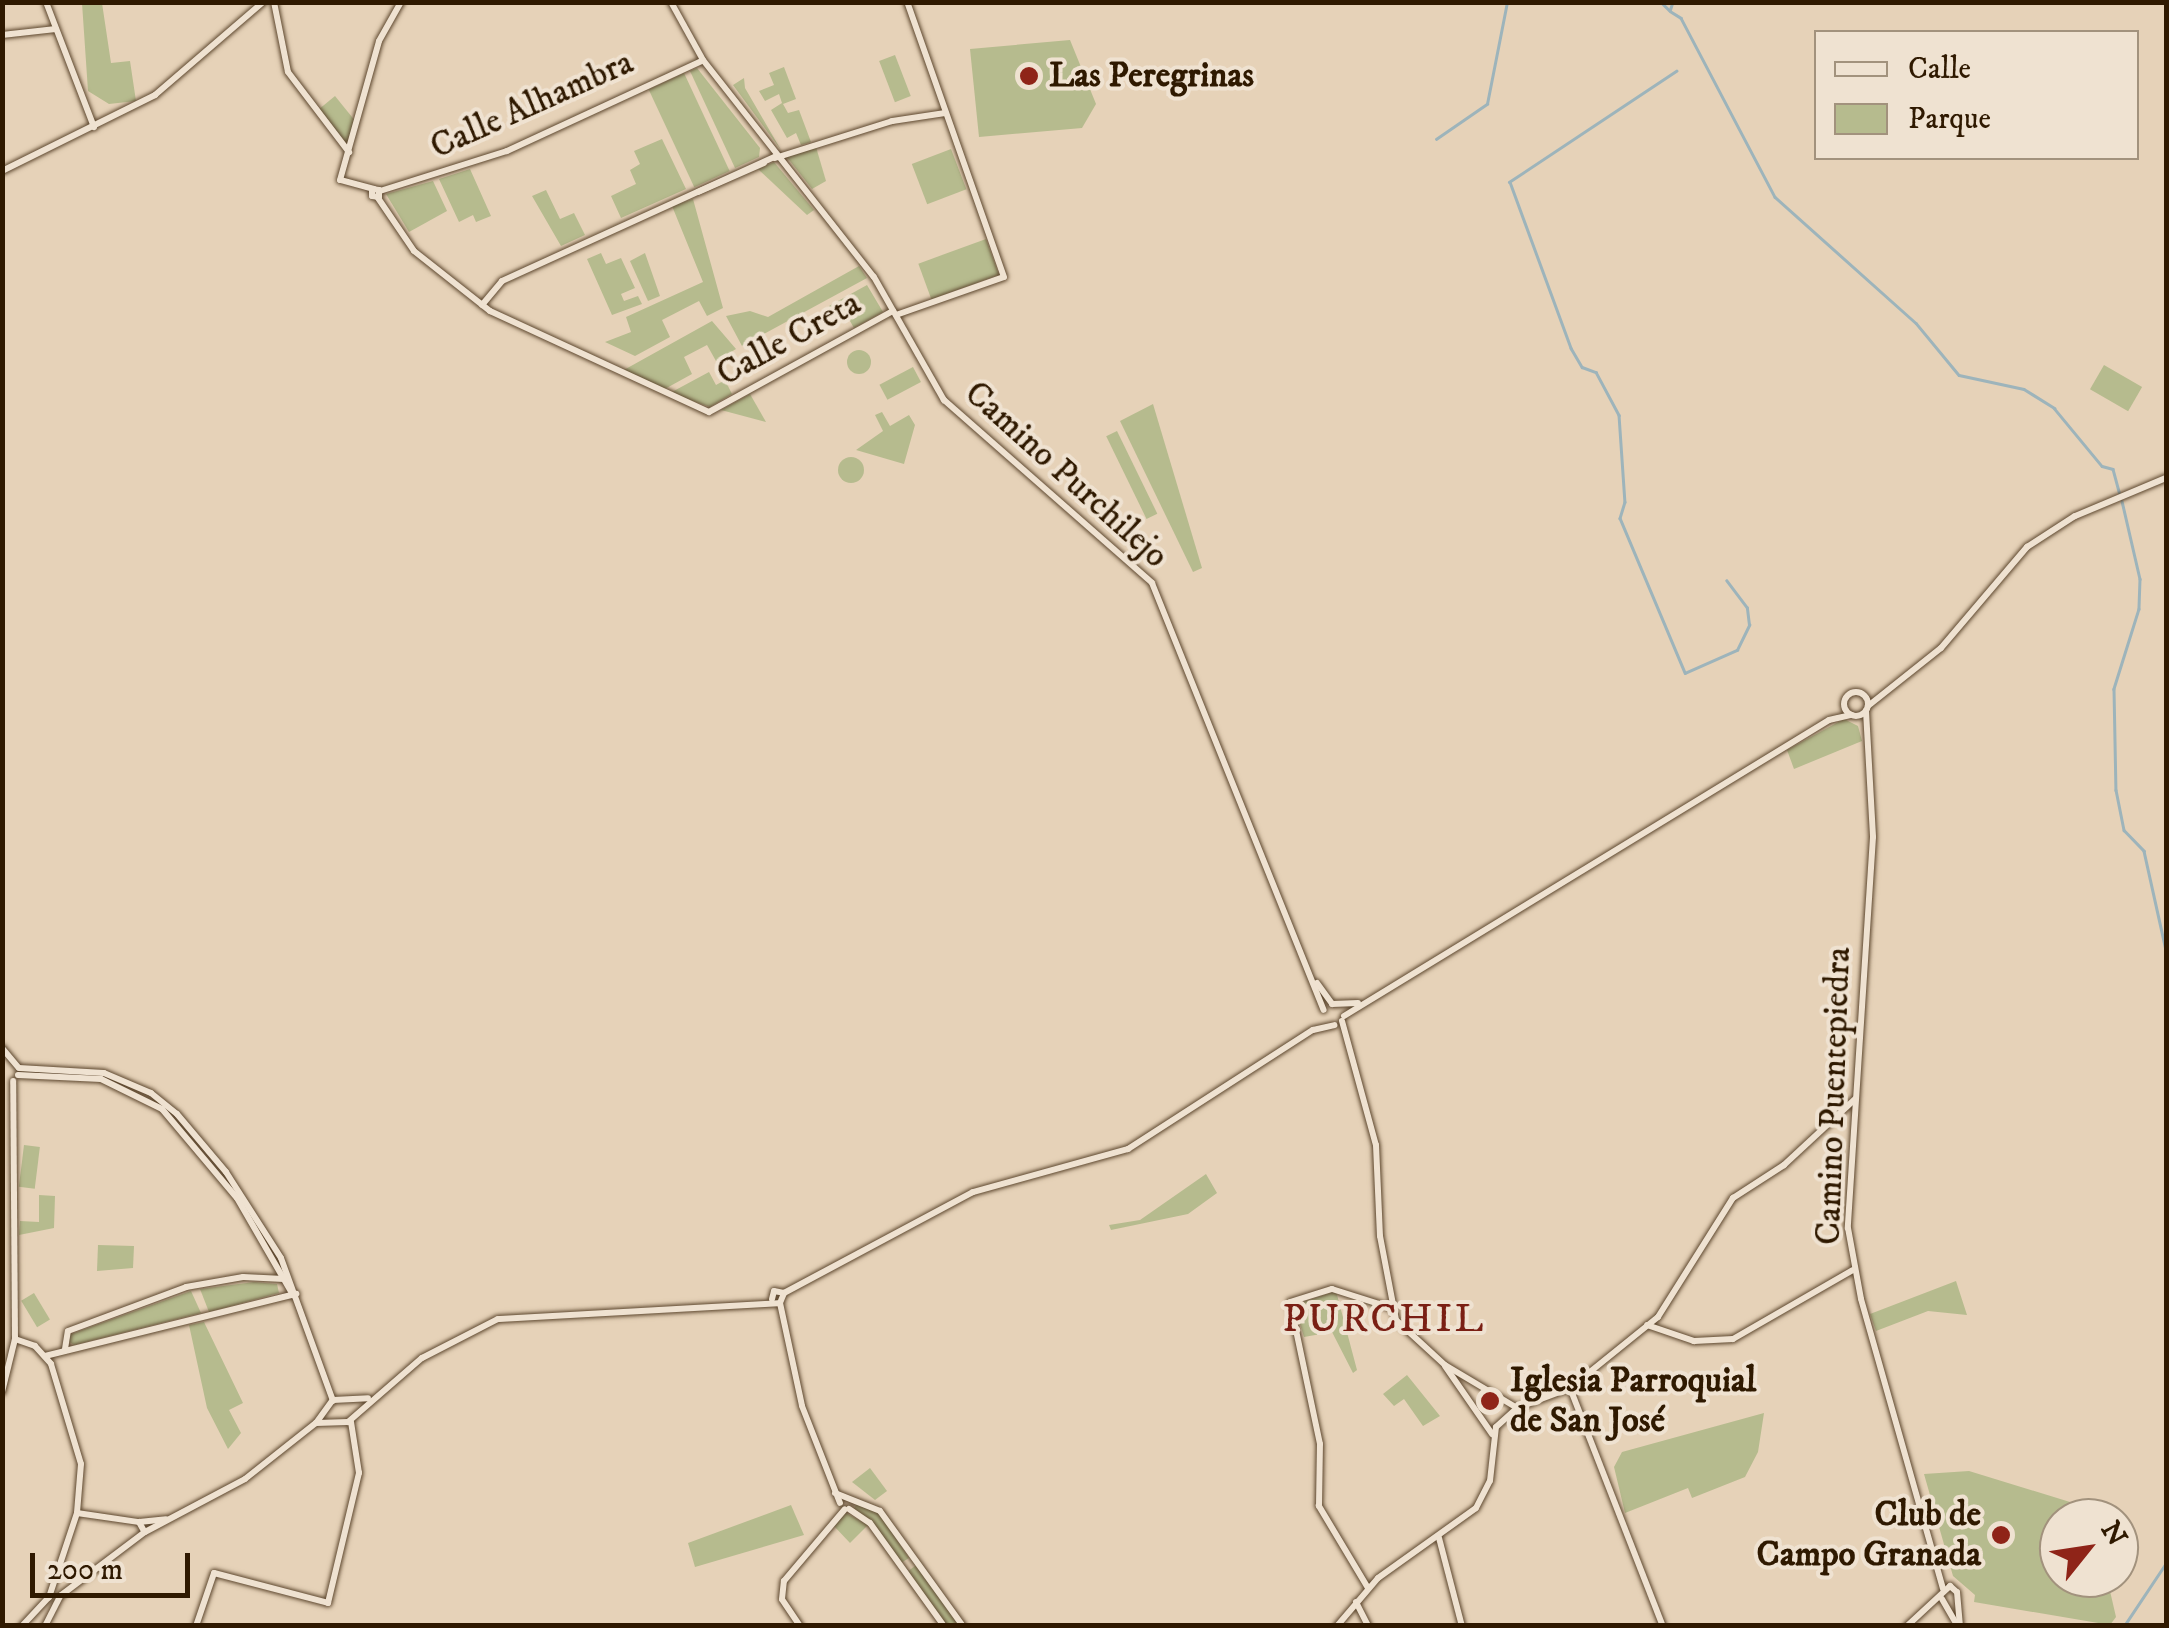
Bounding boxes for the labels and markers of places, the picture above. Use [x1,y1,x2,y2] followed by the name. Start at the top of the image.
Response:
[1049,55,1254,97] place label: Las Peregrinas
[1018,65,1040,87] marker: Las Peregrinas
[1510,1360,1756,1442] place label: Iglesia Parroquial de San José
[1479,1390,1501,1412] marker: Iglesia Parroquial de San José
[1757,1494,1981,1576] place label: Club de Campo Granada
[1990,1524,2012,1546] marker: Club de Campo Granada

